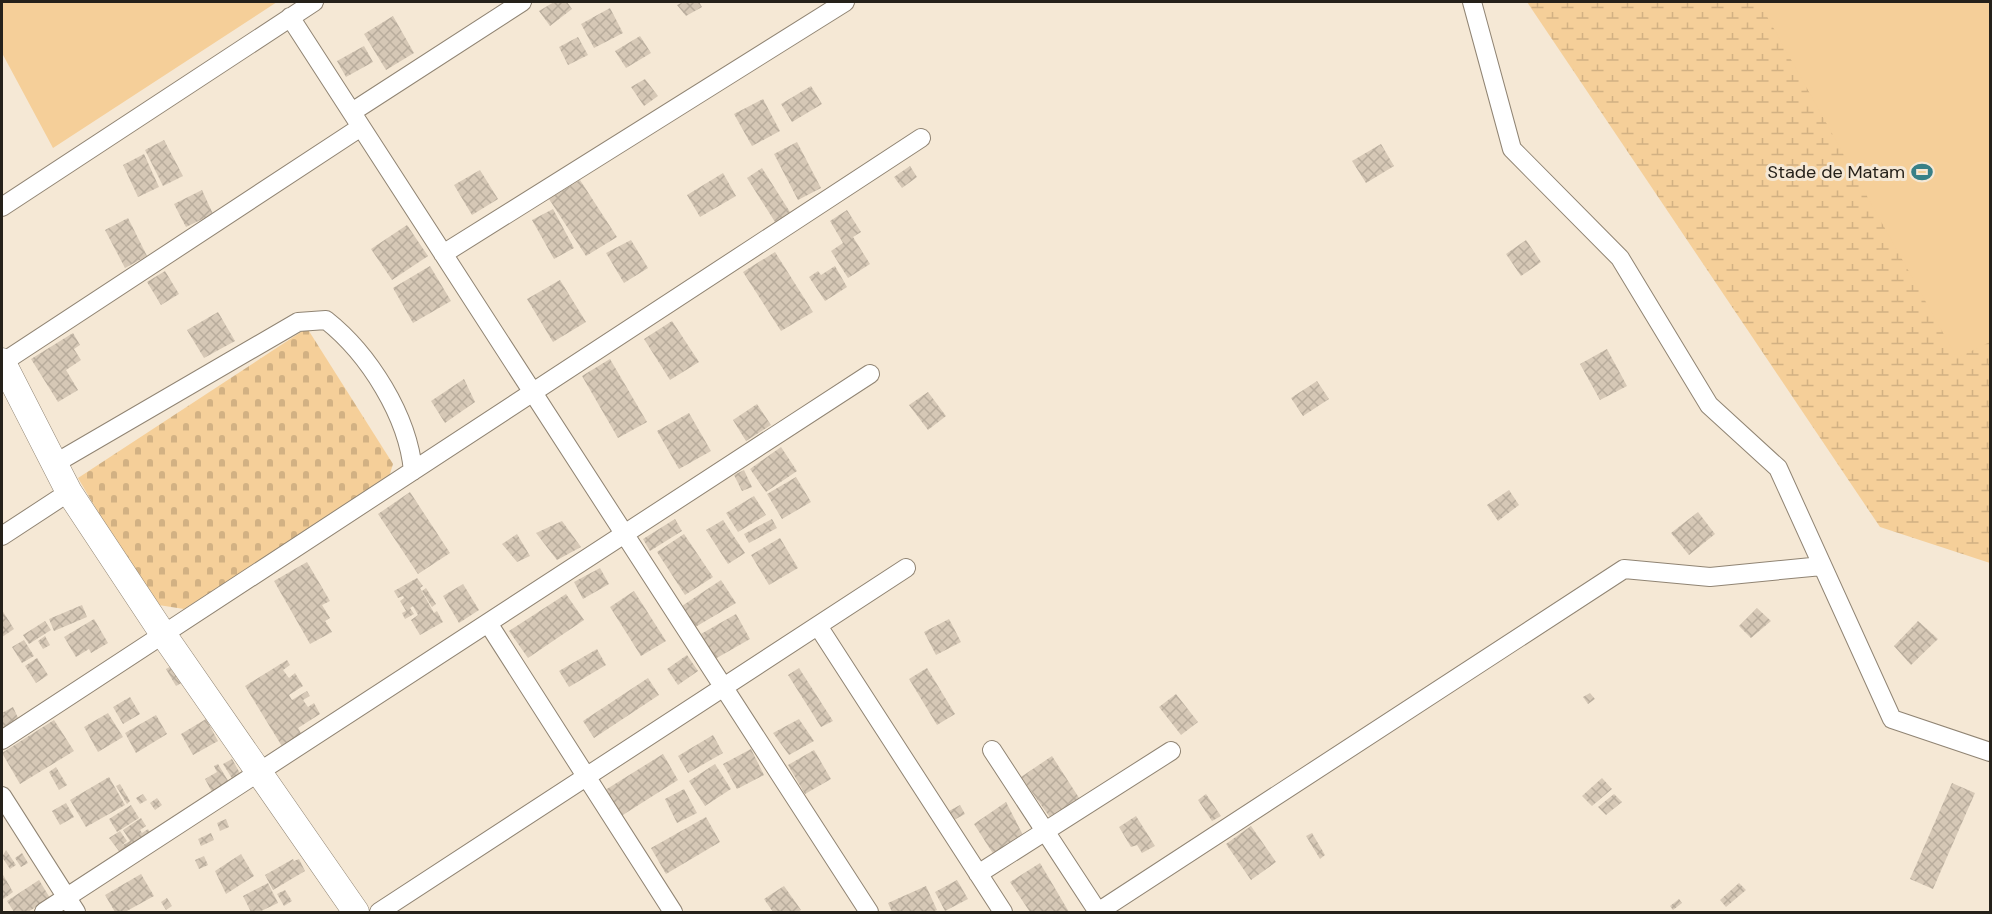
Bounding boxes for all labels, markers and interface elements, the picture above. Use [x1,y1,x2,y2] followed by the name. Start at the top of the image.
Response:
[1768,160,1905,184] place label: Stade de Matam
[1910,160,1934,184] sports icon: Stade de Matam

